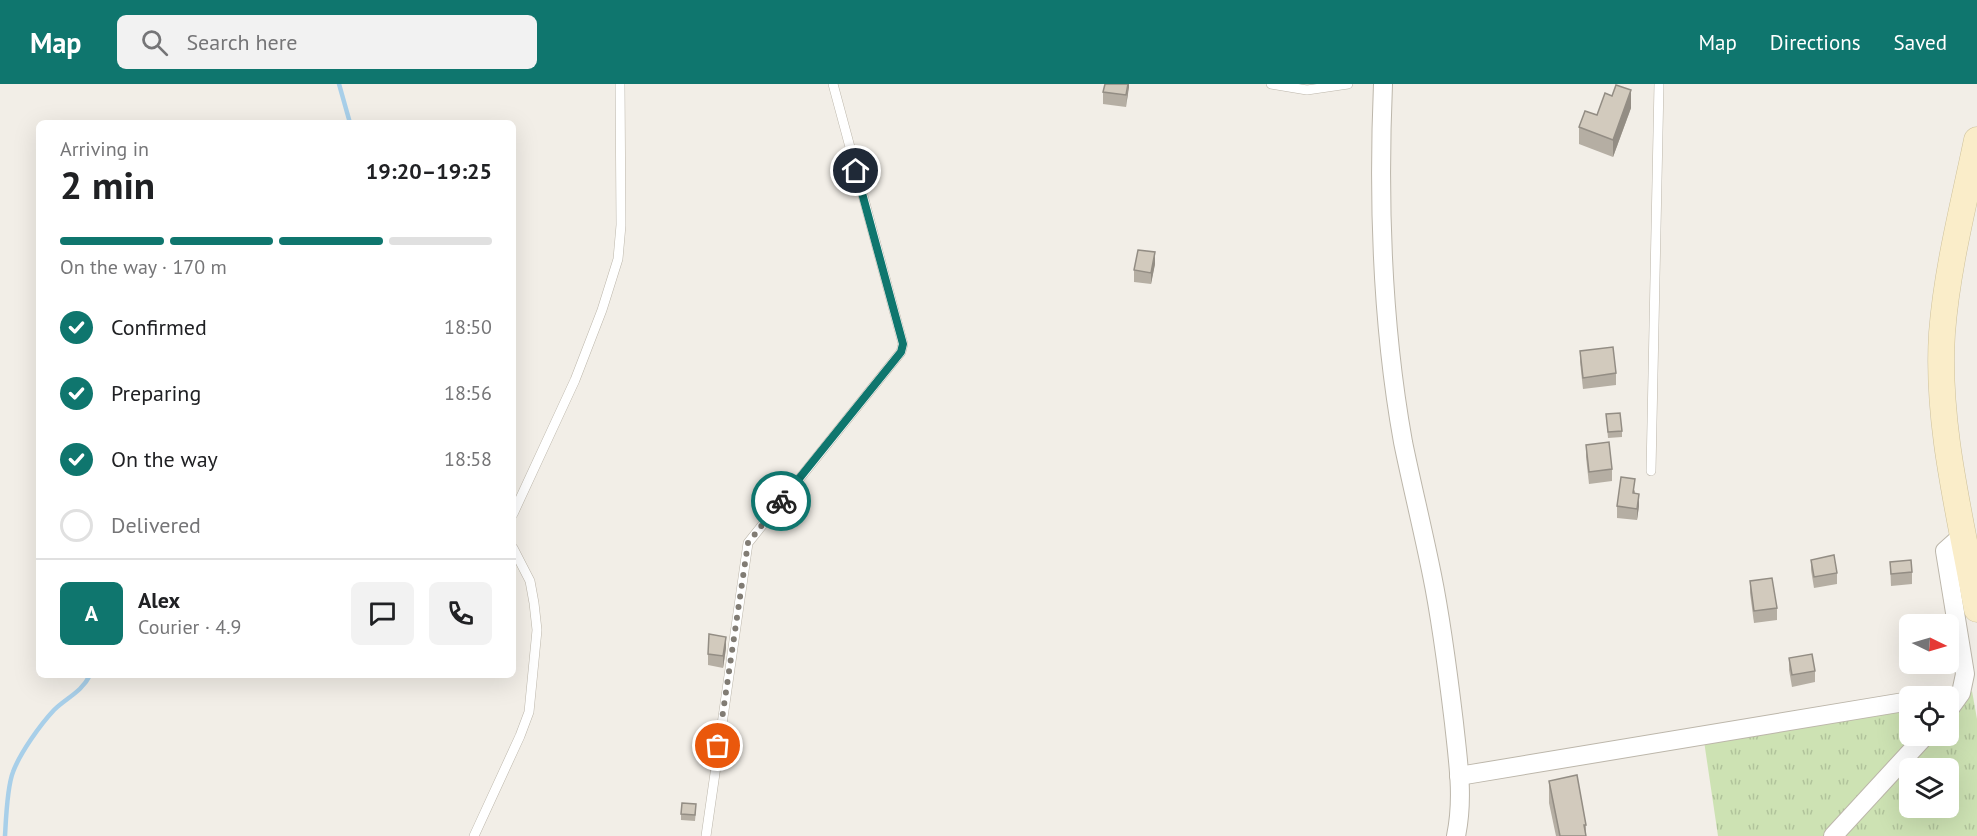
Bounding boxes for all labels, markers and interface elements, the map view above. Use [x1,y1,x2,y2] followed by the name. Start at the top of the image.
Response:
[117,15,537,69] search box
[30,24,81,61] text: Map
[138,26,171,59] icon: search
[186,28,297,56] text: Search here
[1698,29,1737,56] text: Map
[1770,29,1861,56] text: Directions
[1894,29,1947,56] text: Saved
[60,136,149,162] text: Arriving in
[830,145,881,196] pin
[839,154,872,187] icon: home
[366,157,492,185] text: 19:20–19:25
[60,159,155,210] text: 2 min
[60,254,227,280] text: On the way · 170 m
[60,311,93,344] icon: check
[111,313,207,341] text: Confirmed
[444,314,492,340] text: 18:50
[60,377,93,410] icon: check
[111,379,201,407] text: Preparing
[444,380,492,406] text: 18:56
[60,443,93,476] icon: check
[111,445,218,473] text: On the way
[444,446,492,472] text: 18:58
[751,471,811,531] courier
[765,485,798,518] icon: bike
[111,511,201,539] text: Delivered
[351,582,414,645] button: chat
[429,582,492,645] button: phone
[138,586,180,614] text: Alex
[85,599,98,627] text: A
[138,614,241,640] text: Courier · 4.9
[1899,614,1959,674] north arrow
[1899,614,1959,818] map controls
[1899,686,1959,746] button: locate
[692,720,743,771] pin
[701,729,734,762] icon: bag
[1899,758,1959,818] button: layers

